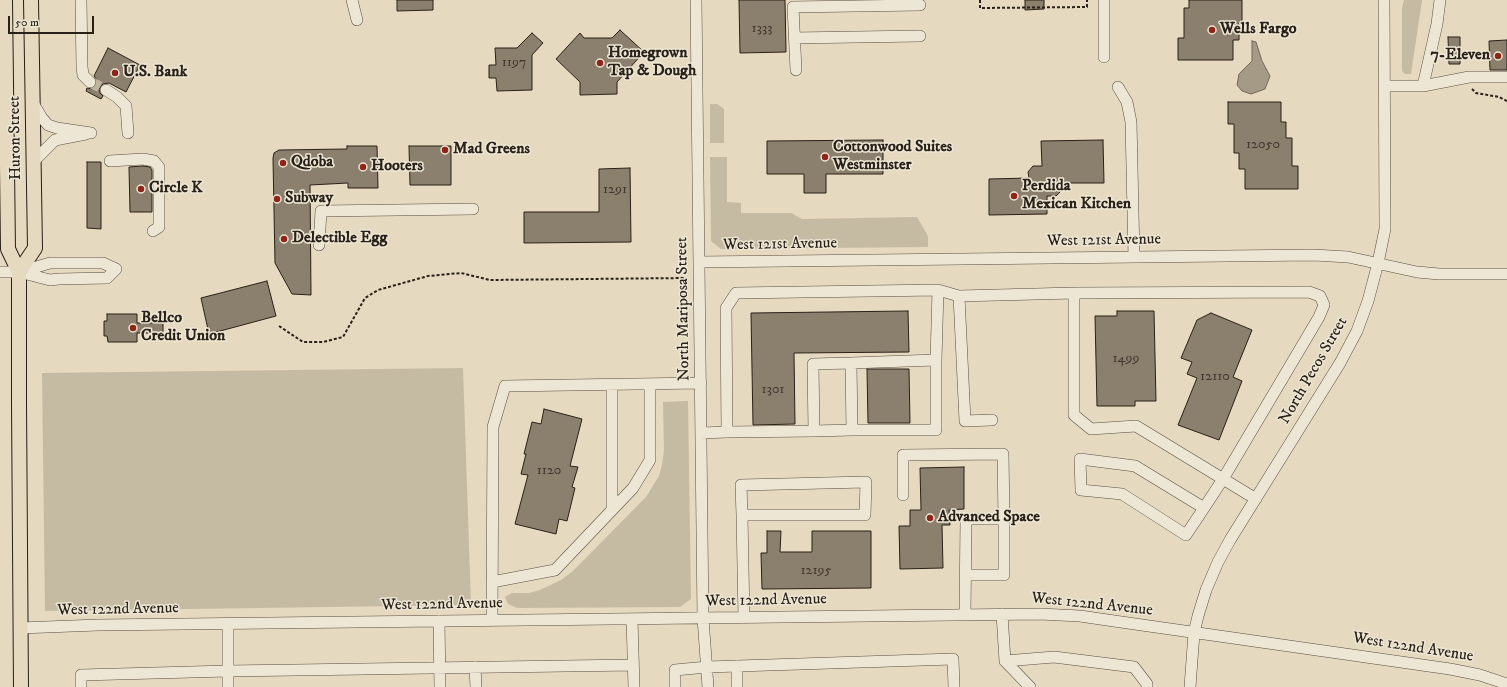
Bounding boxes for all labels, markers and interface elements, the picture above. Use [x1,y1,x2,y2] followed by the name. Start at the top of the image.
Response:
[10,8,96,34] scale bar
[15,15,39,30] text: 50 m
[1220,20,1297,40] place label: Wells Fargo
[752,21,772,37] house number: 1333
[1207,25,1217,35] marker: Wells Fargo
[608,44,696,82] place label: Homegrown Tap & Dough
[1430,46,1490,66] place label: 7-Eleven
[1493,51,1503,61] marker: 7-Eleven
[502,55,526,71] house number: 1197
[595,58,605,68] marker: Homegrown Tap & Dough
[123,63,187,83] place label: U.S. Bank
[110,68,120,78] marker: U.S. Bank
[6,96,26,180] street label: Huron Street
[1246,137,1280,153] house number: 12050
[833,138,952,176] place label: Cottonwood Suites Westminster
[453,140,530,160] place label: Mad Greens
[440,145,450,155] marker: Mad Greens
[820,152,830,162] marker: Cottonwood Suites Westminster
[291,153,333,173] place label: Qdoba
[371,157,423,177] place label: Hooters
[278,158,288,168] marker: Qdoba
[358,162,368,172] marker: Hooters
[1022,177,1131,215] place label: Perdida Mexican Kitchen
[149,179,203,199] place label: Circle K
[603,182,627,198] house number: 1291
[136,184,146,194] marker: Circle K
[285,189,333,209] place label: Subway
[1009,191,1019,201] marker: Perdida Mexican Kitchen
[272,194,282,204] marker: Subway
[292,229,387,249] place label: Delectible Egg
[1047,230,1161,252] street label: West 121st Avenue
[279,234,289,244] marker: Delectible Egg
[723,234,837,256] street label: West 121st Avenue
[673,237,695,381] street label: North Mariposa Street
[141,309,225,347] place label: Bellco Credit Union
[1276,314,1352,428] street label: North Pecos Street
[128,323,138,333] marker: Bellco Credit Union
[1112,351,1140,367] house number: 1499
[1200,369,1230,385] house number: 12110
[762,382,784,398] house number: 1301
[537,463,561,479] house number: 1120
[938,508,1040,528] place label: Advanced Space
[925,513,935,523] marker: Advanced Space
[800,563,832,579] house number: 12195
[1030,589,1154,621] street label: West 122nd Avenue
[705,590,827,612] street label: West 122nd Avenue
[381,594,503,616] street label: West 122nd Avenue
[57,599,179,621] street label: West 122nd Avenue
[1351,629,1475,667] street label: West 122nd Avenue

